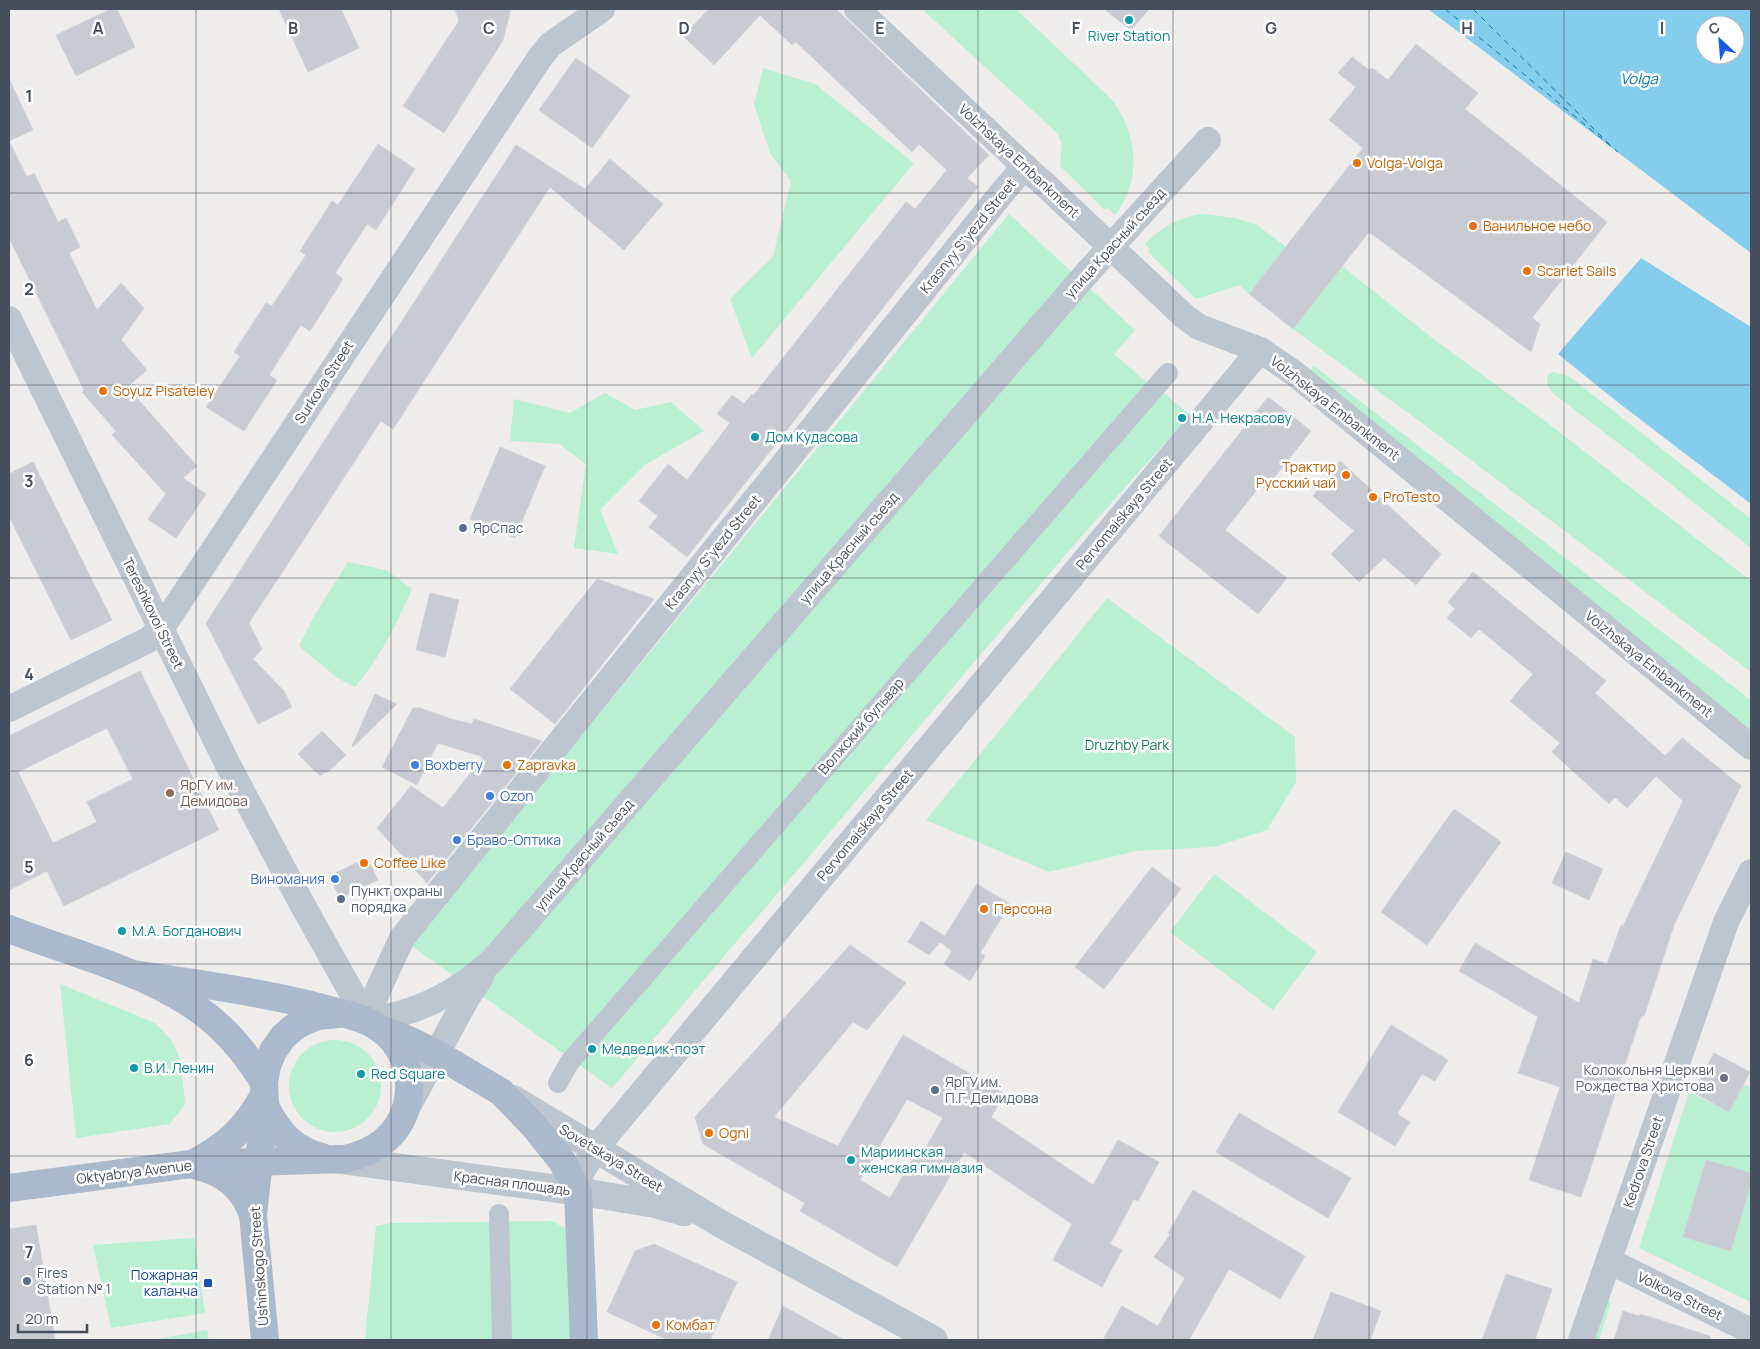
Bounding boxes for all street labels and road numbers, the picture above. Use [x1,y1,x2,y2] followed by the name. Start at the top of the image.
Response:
[955,99,1084,222] street label: Volzhskaya Embankment
[915,174,1020,297] street label: Krasnyy S"yezd Street
[1060,184,1169,302] street label: улица Красный съезд
[290,336,358,427] street label: Surkova Street
[1267,351,1404,464] street label: Volzhskaya Embankment
[1071,454,1176,573] street label: Pervomaiskaya Street
[795,488,902,607] street label: улица Красный съезд
[660,490,765,613] street label: Krasnyy S"yezd Street
[118,554,189,672] street label: Tereshkovoi Street
[1582,606,1717,721] street label: Volzhskaya Embankment
[814,674,908,778] street label: Волжский бульвар
[812,765,917,884] street label: Pervomaiskaya Street
[530,795,637,914] street label: улица Красный съезд
[1618,1113,1667,1210] street label: Kedrova Street
[556,1119,667,1196] street label: Sovetskaya Street
[75,1155,193,1188] street label: Oktyabrya Avenue
[453,1166,571,1199] street label: Красная площадь
[245,1205,272,1327] street label: Ushinskogo Street
[1635,1267,1726,1325] street label: Volkova Street

